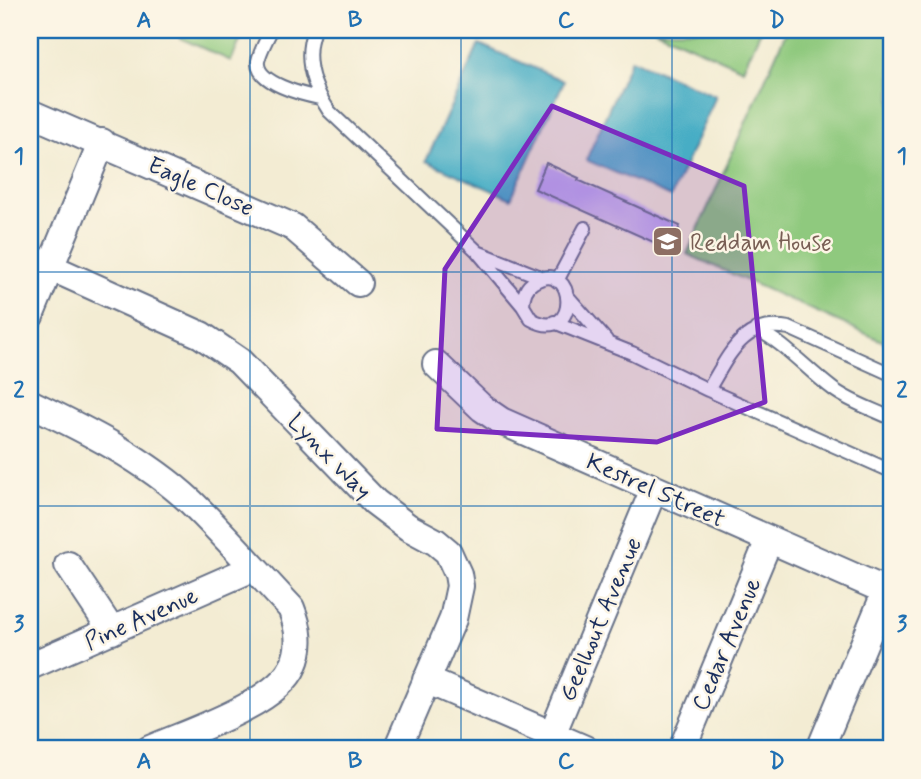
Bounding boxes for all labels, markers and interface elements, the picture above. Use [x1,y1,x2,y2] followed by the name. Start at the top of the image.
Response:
[136,6,152,36] text: A
[348,6,363,36] text: B
[558,6,575,36] text: C
[769,6,785,36] text: D
[14,142,24,172] text: 1
[897,142,907,172] text: 1
[142,150,258,225] street label: Eagle Close
[650,225,684,259] school or university icon: Reddam House
[690,228,832,259] place label: Reddam House
[13,376,25,406] text: 2
[896,376,908,406] text: 2
[280,407,378,507] street label: Lynx Way
[581,447,730,536] street label: Kestrel Street
[553,533,650,706] street label: Geelhout Avenue
[685,573,769,716] street label: Cedar Avenue
[80,581,203,658] street label: Pine Avenue
[14,610,25,640] text: 3
[897,610,908,640] text: 3
[136,747,152,777] text: A
[348,747,363,777] text: B
[558,747,575,777] text: C
[769,747,785,777] text: D

